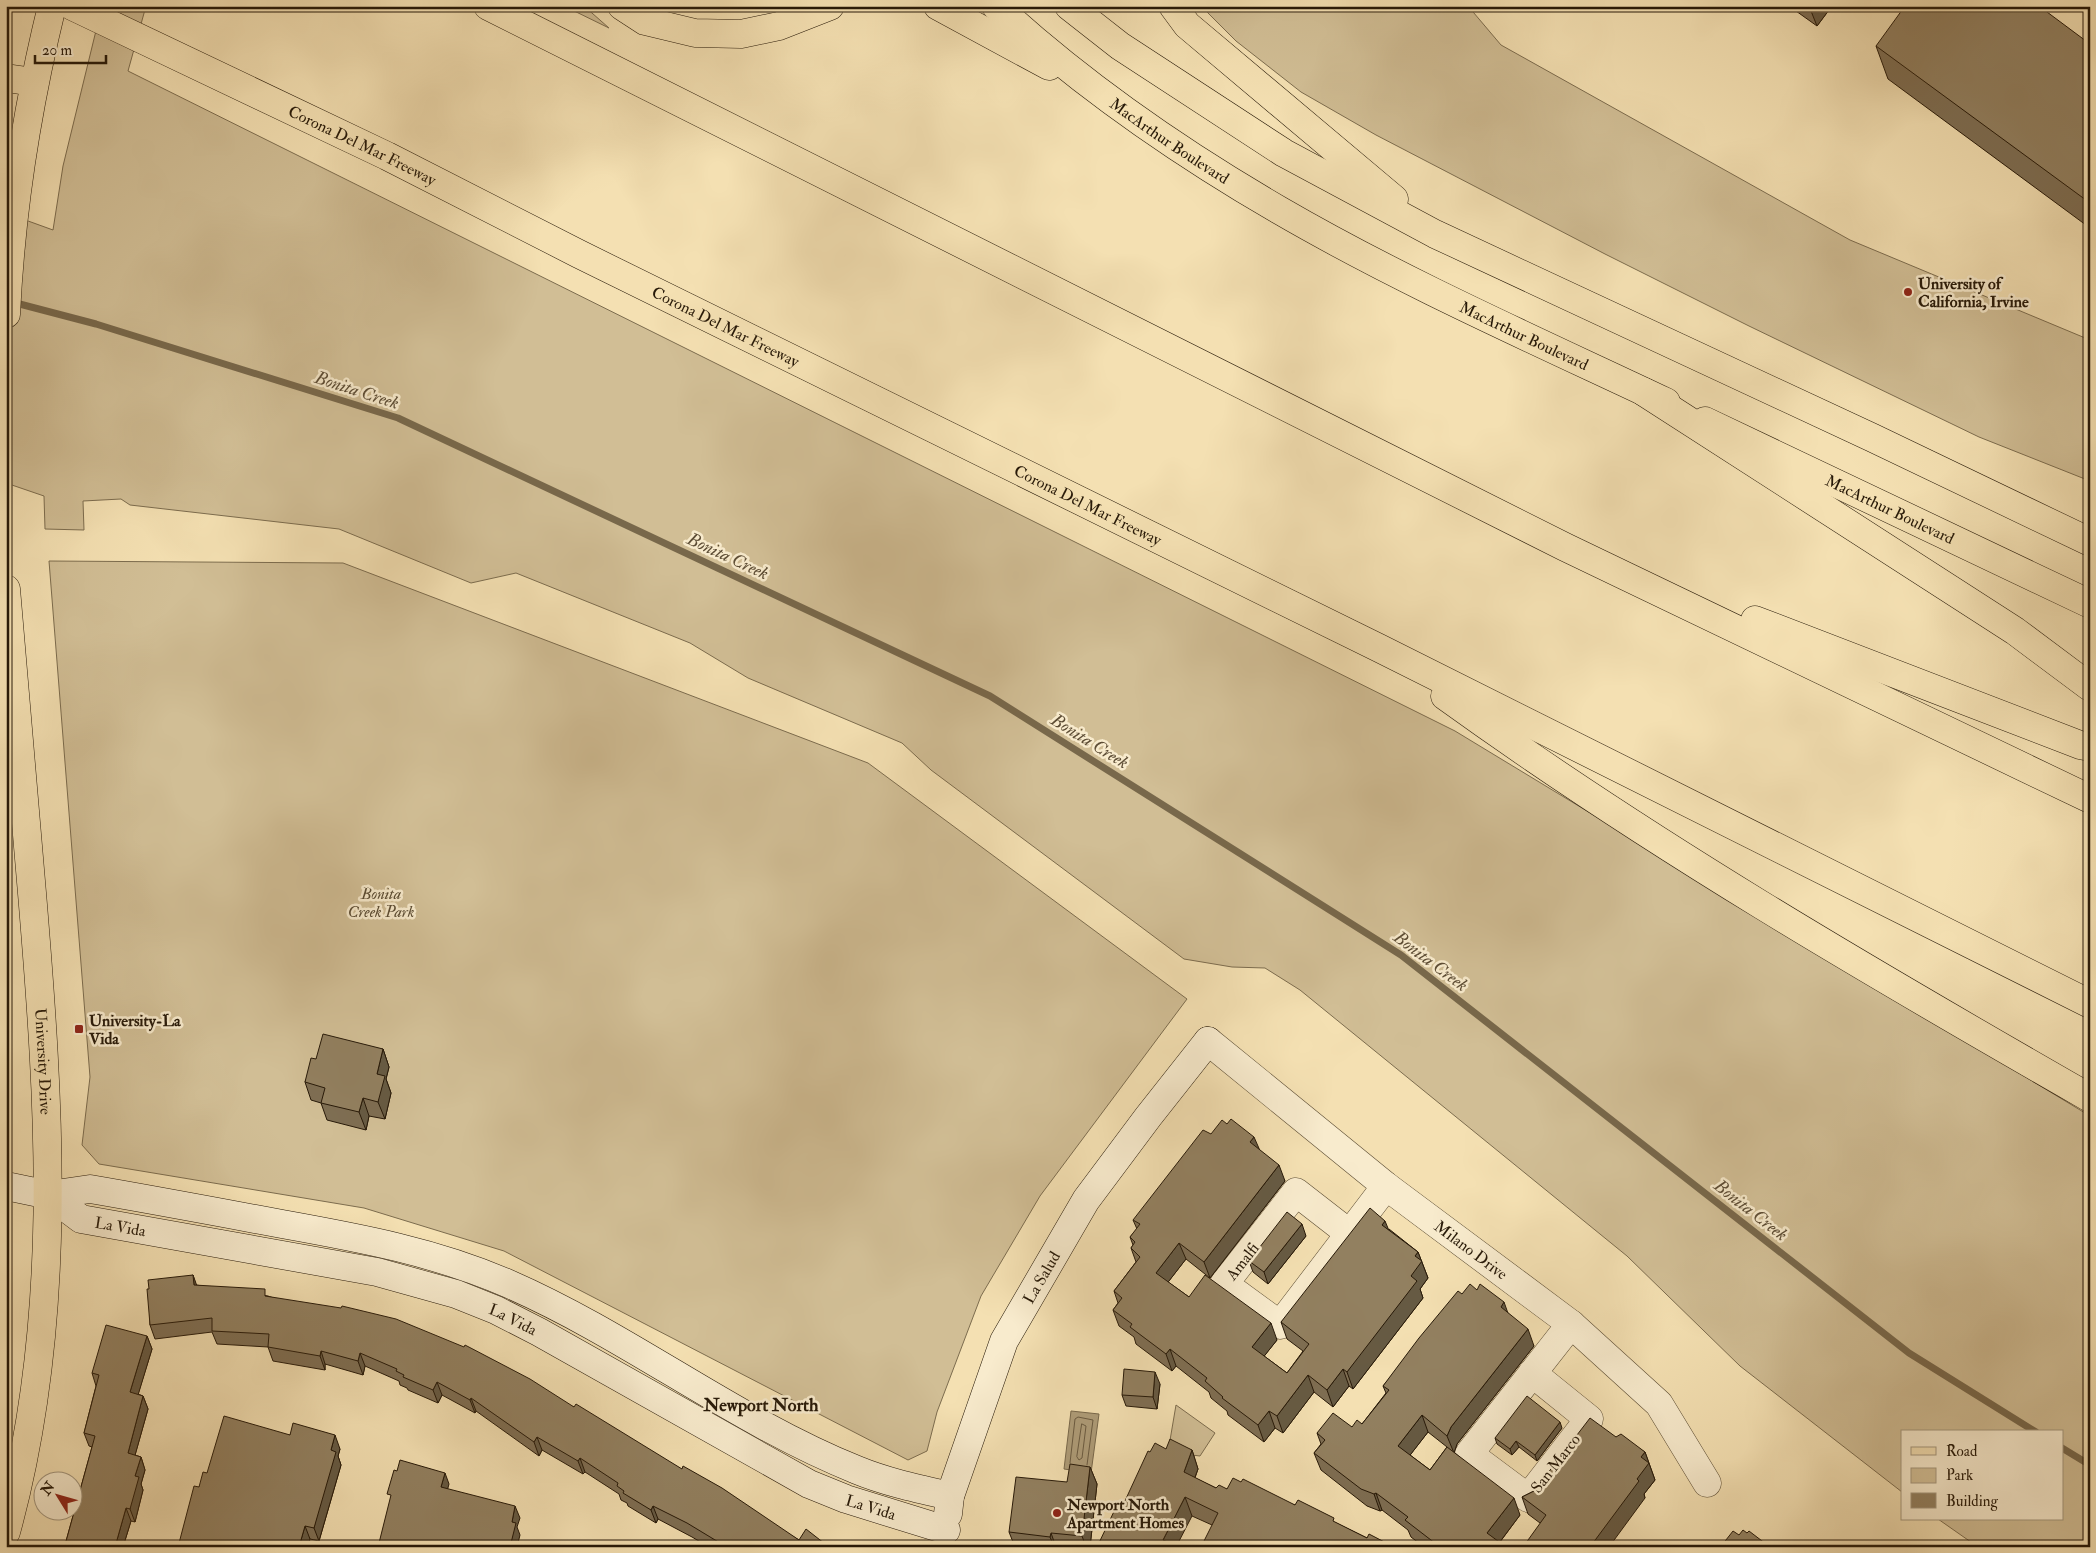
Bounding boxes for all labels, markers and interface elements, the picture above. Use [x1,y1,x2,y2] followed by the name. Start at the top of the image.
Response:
[35,32,106,64] scale bar
[42,41,72,60] text: 20 m
[1105,94,1233,189] street label: MacArthur Boulevard
[285,101,440,191] street label: Corona Del Mar Freeway
[1918,274,2029,312] place label: University of California, Irvine
[648,282,803,372] street label: Corona Del Mar Freeway
[1902,286,1914,298] marker: University of California, Irvine
[1456,297,1591,375] street label: MacArthur Boulevard
[311,366,402,415] water label: Bonita Creek
[1011,461,1166,551] street label: Corona Del Mar Freeway
[1822,471,1957,549] street label: MacArthur Boulevard
[682,527,772,585] water label: Bonita Creek
[1046,708,1133,774] water label: Bonita Creek
[348,884,415,922] park label: Bonita Creek Park
[1388,925,1472,997] water label: Bonita Creek
[30,1008,55,1116] street label: University Drive
[88,1011,181,1049] place label: University-La Vida
[73,1023,85,1035] marker: University-La Vida
[1708,1174,1792,1246] water label: Bonita Creek
[93,1213,148,1241] street label: La Vida
[1430,1217,1512,1284] street label: Milano Drive
[1221,1239,1264,1285] street label: Amalfi
[1019,1248,1065,1308] street label: La Salud
[486,1299,540,1340] street label: La Vida
[703,1394,819,1417] district label: Newport North
[1527,1430,1585,1497] street label: San Marco
[1901,1430,2064,1520] legend
[1946,1442,1978,1461] text: Road
[1946,1466,1973,1485] text: Park
[32,1470,82,1520] north arrow
[37,1478,59,1499] text: N
[843,1491,899,1525] street label: La Vida
[1946,1492,1998,1511] text: Building
[1066,1495,1184,1534] place label: Newport North Apartment Homes
[1051,1507,1063,1519] marker: Newport North Apartment Homes

